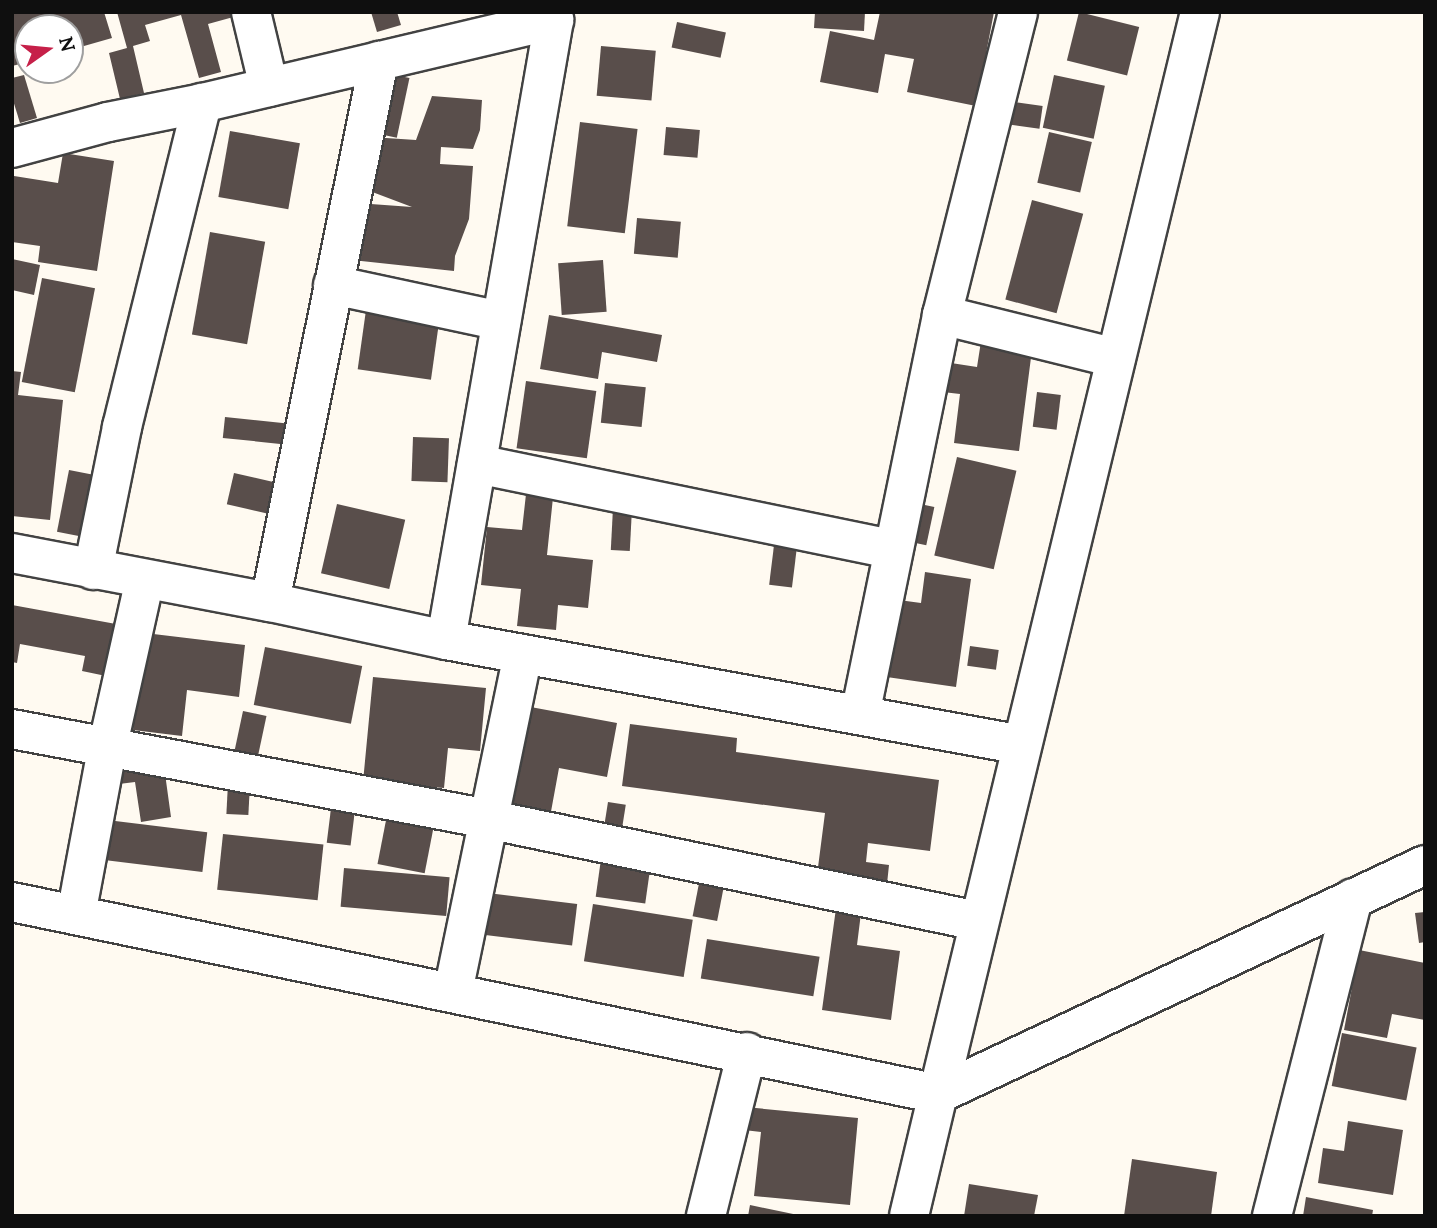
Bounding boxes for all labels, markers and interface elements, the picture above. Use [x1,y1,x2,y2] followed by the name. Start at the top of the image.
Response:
[14,14,84,84] north arrow
[54,34,81,54] text: N

